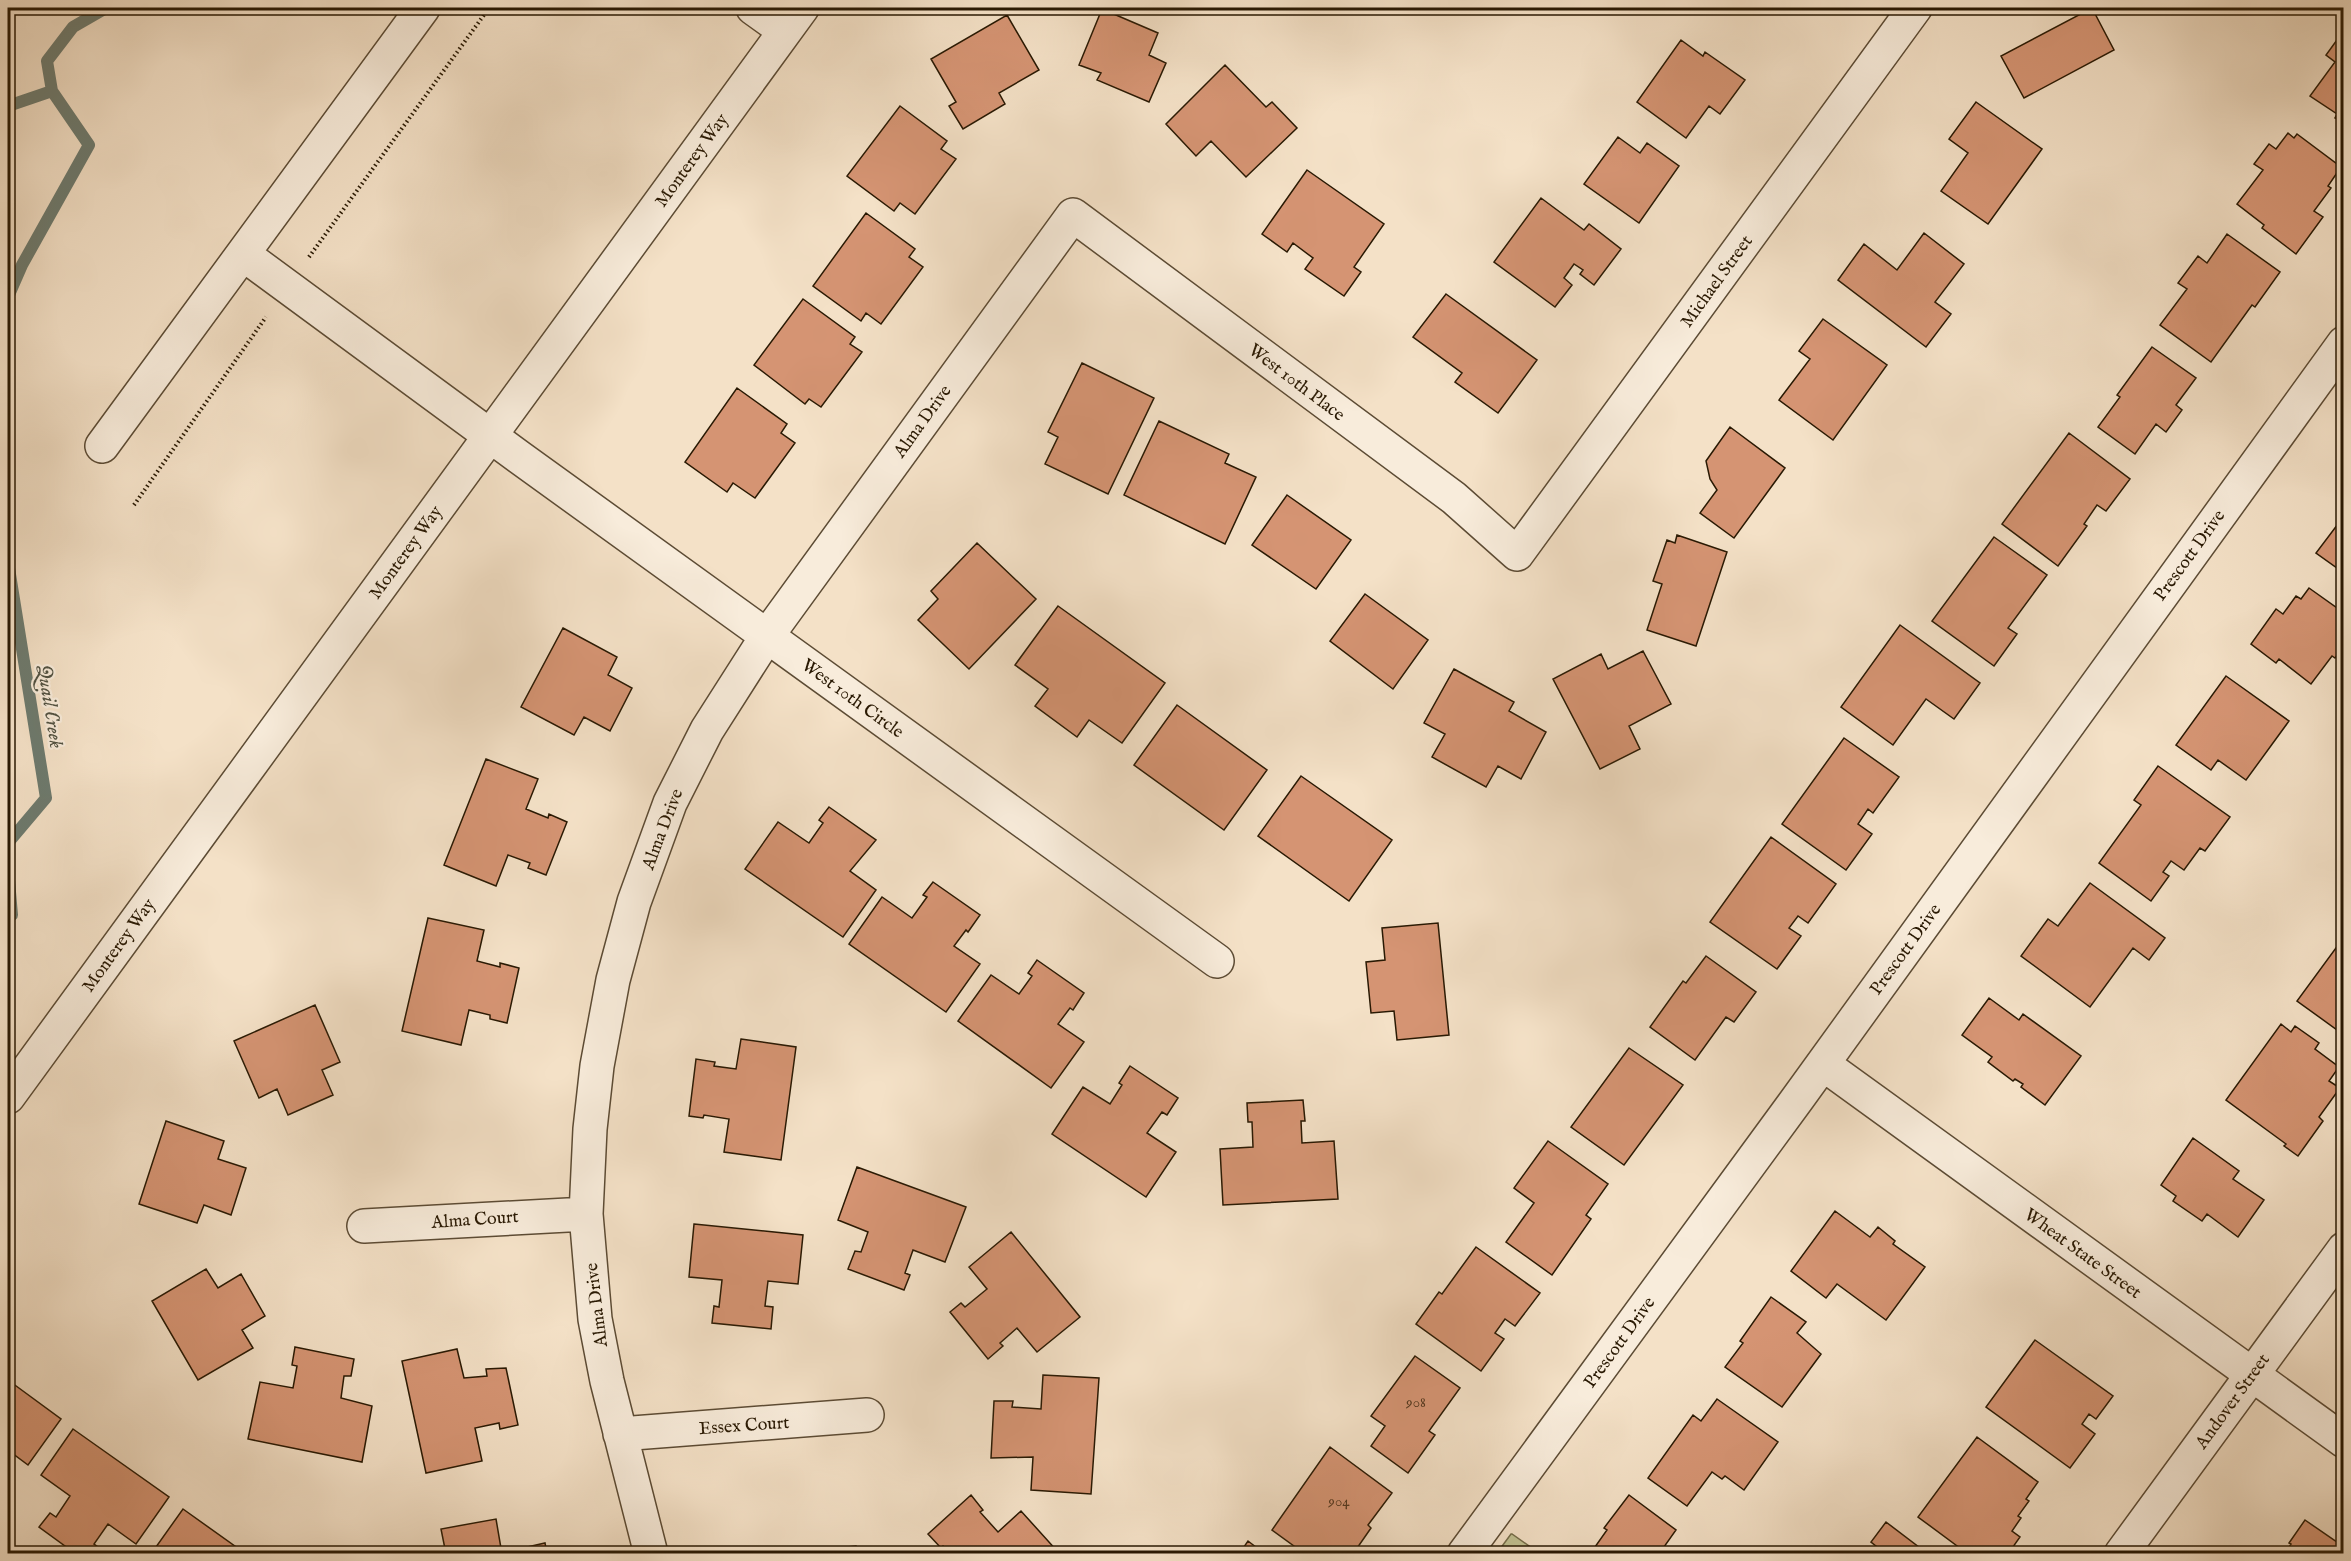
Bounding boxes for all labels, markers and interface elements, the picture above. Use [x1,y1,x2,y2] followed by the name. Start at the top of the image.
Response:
[650,109,734,212] street label: Monterey Way
[1676,231,1758,333] street label: Michael Street
[1243,339,1349,427] street label: West 10th Place
[888,381,957,464] street label: Alma Drive
[364,501,448,604] street label: Monterey Way
[2149,506,2231,606] street label: Prescott Drive
[796,654,908,744] street label: West 10th Circle
[30,663,68,750] water label: Quail Creek
[637,786,689,874] street label: Alma Drive
[77,894,161,997] street label: Monterey Way
[1865,900,1947,1000] street label: Prescott Drive
[2019,1204,2145,1305] street label: Wheat State Street
[430,1206,519,1235] street label: Alma Court
[581,1261,614,1349] street label: Alma Drive
[1579,1293,1661,1393] street label: Prescott Drive
[2190,1350,2276,1455] street label: Andover Street
[1405,1393,1426,1412] house number: 908
[698,1412,790,1441] street label: Essex Court
[1327,1492,1350,1511] house number: 904

